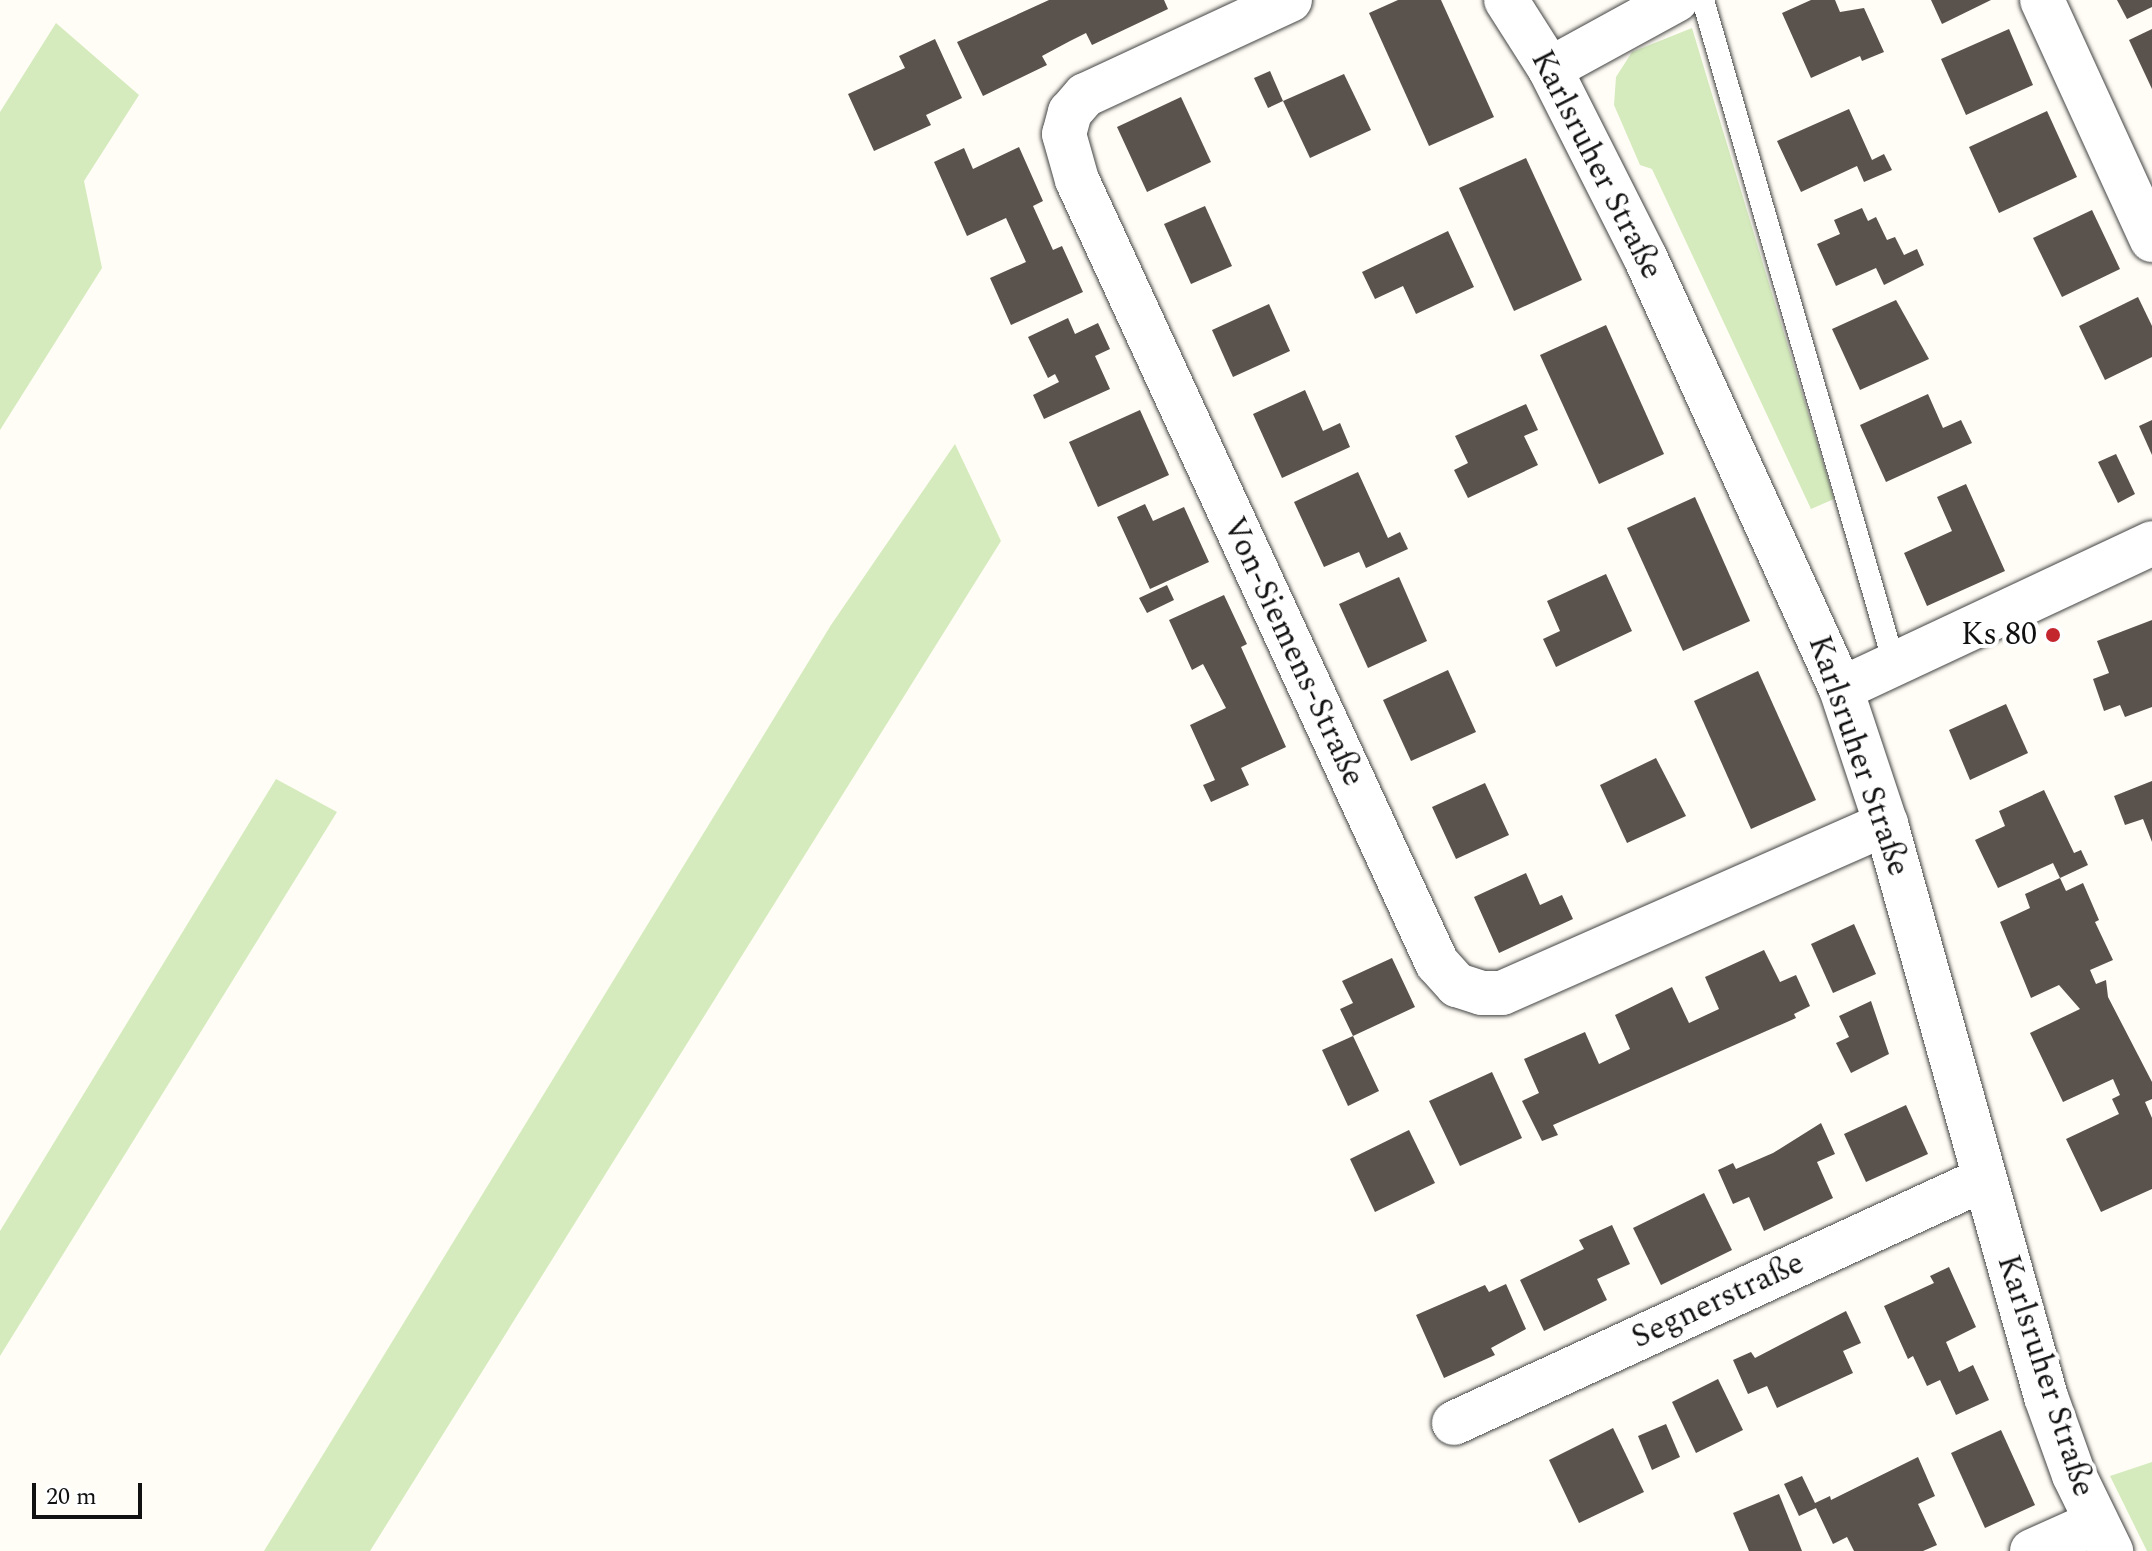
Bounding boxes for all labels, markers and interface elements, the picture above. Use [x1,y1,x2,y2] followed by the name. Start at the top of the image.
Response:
[1522,44,1670,286] street label: Karlsruher Straße
[1214,511,1372,793] street label: Von-Siemens-Straße
[1961,616,2037,654] place label: Ks 80
[2044,626,2062,644] marker: Ks 80
[1799,631,1917,881] street label: Karlsruher Straße
[1626,1244,1810,1358] street label: Segnerstraße
[1988,1250,2102,1502] street label: Karlsruher Straße
[36,1467,146,1517] scale bar
[46,1479,97,1515] text: 20 m

